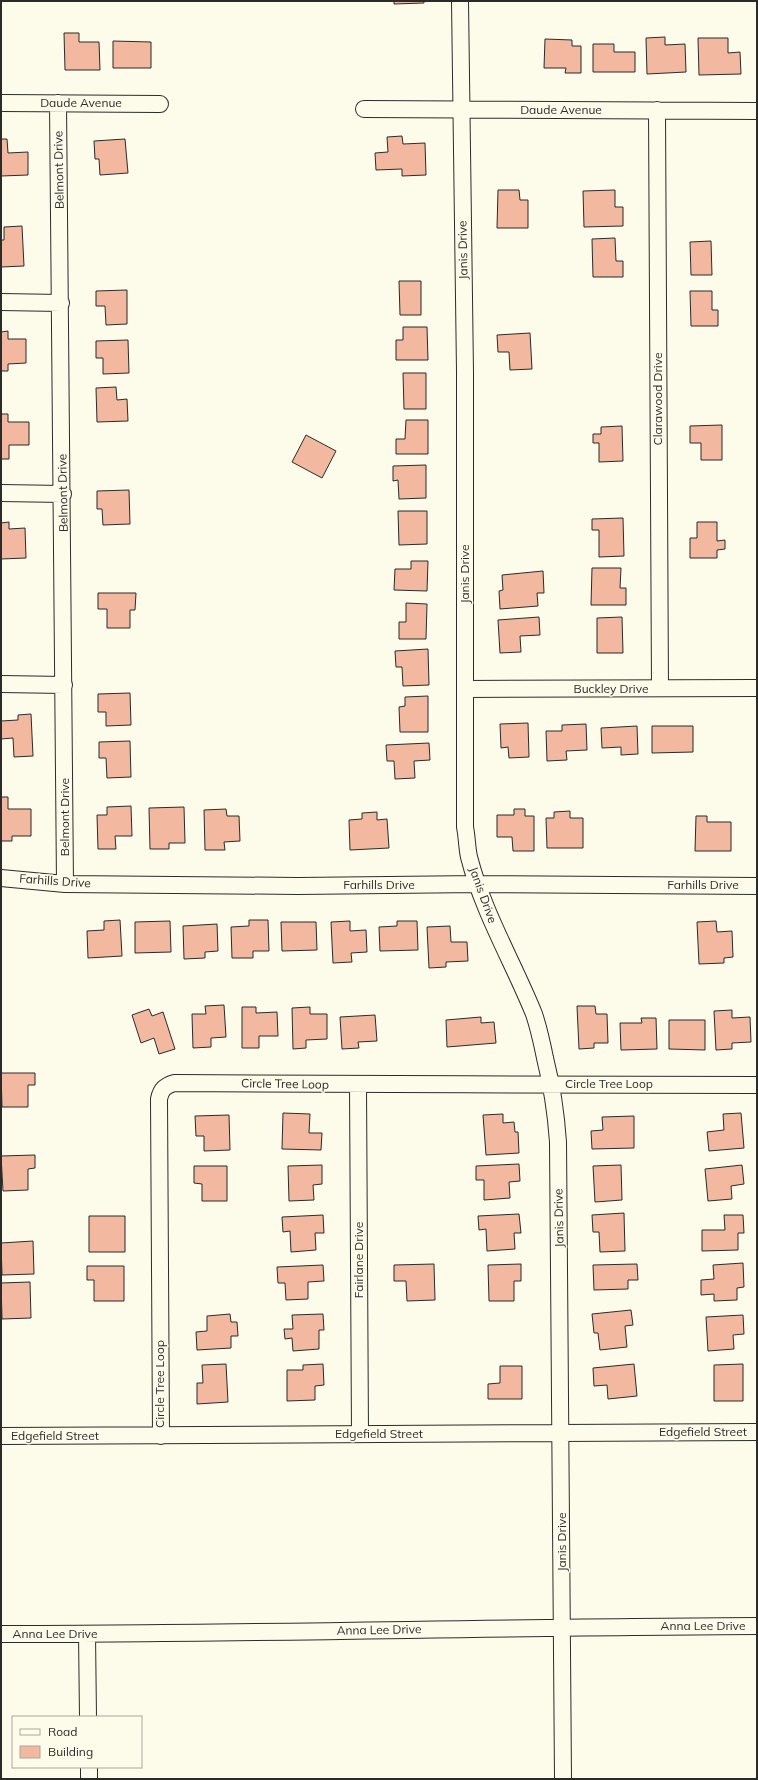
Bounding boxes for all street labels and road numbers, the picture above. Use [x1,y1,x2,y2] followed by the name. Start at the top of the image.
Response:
[40,95,122,110] street label: Daude Avenue
[520,102,602,117] street label: Daude Avenue
[50,131,67,209] street label: Belmont Drive
[454,220,471,280] street label: Janis Drive
[650,352,665,446] street label: Clarawood Drive
[54,454,71,532] street label: Belmont Drive
[457,544,472,604] street label: Janis Drive
[573,681,649,696] street label: Buckley Drive
[57,778,72,856] street label: Belmont Drive
[466,864,501,925] street label: Janis Drive
[19,871,91,890] street label: Farhills Drive
[343,877,415,892] street label: Farhills Drive
[667,877,739,892] street label: Farhills Drive
[241,1075,329,1092] street label: Circle Tree Loop
[565,1076,653,1091] street label: Circle Tree Loop
[550,1188,567,1248] street label: Janis Drive
[351,1222,366,1298] street label: Fairlane Drive
[152,1340,167,1428] street label: Circle Tree Loop
[659,1424,747,1439] street label: Edgefield Street
[335,1426,423,1441] street label: Edgefield Street
[11,1428,99,1443] street label: Edgefield Street
[554,1512,569,1572] street label: Janis Drive
[661,1618,745,1633] street label: Anna Lee Drive
[336,1621,422,1638] street label: Anna Lee Drive
[13,1626,97,1641] street label: Anna Lee Drive

